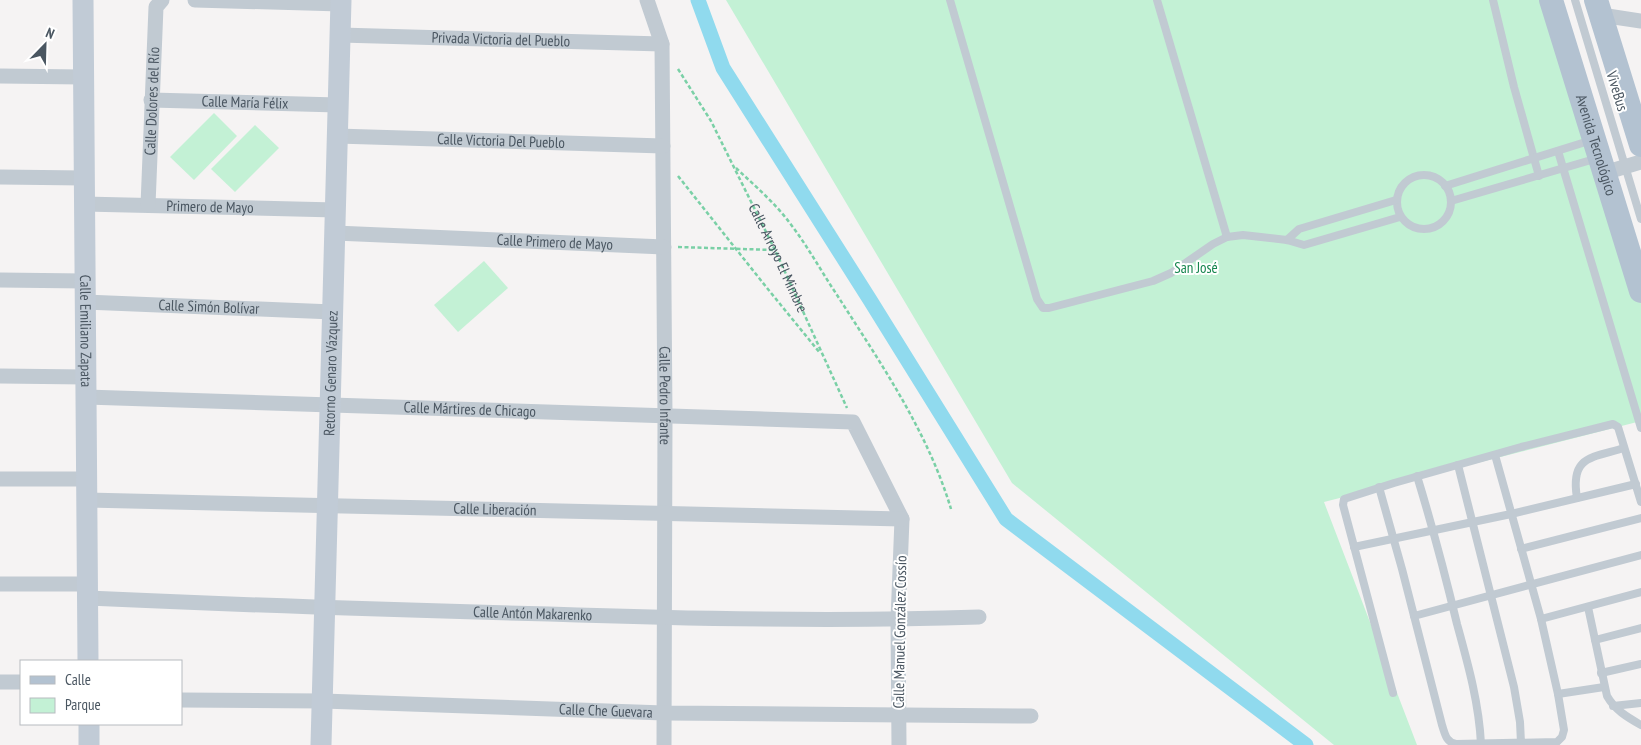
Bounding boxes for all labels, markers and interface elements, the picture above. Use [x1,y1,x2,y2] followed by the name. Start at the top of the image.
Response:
[20,20,70,70] north arrow
[43,23,57,43] text: N
[431,28,570,50] street label: Privada Victoria del Pueblo
[140,47,163,156] street label: Calle Dolores del Río
[1602,68,1633,113] street label: ViveBus
[201,91,289,113] street label: Calle María Félix
[1572,92,1621,198] street label: Avenida Tecnológico
[437,129,565,152] street label: Calle Victoria Del Pueblo
[166,196,254,217] street label: Primero de Mayo
[744,200,812,315] street label: Calle Arroyo El Mimbre
[496,230,613,254] street label: Calle Primero de Mayo
[1174,258,1218,277] park label: San José
[76,275,96,387] street label: Calle Emiliano Zapata
[158,295,261,318] street label: Calle Simón Bolívar
[319,310,342,436] street label: Retorno Genaro Vázquez
[655,346,675,445] street label: Calle Pedro Infante
[403,397,536,421] street label: Calle Mártires de Chicago
[453,499,537,519] street label: Calle Liberación
[889,555,910,709] street label: Calle Manuel González Cossío
[473,602,593,624] street label: Calle Antón Makarenko
[20,660,182,725] legend
[65,670,91,689] text: Calle
[65,695,101,714] text: Parque
[559,699,653,722] street label: Calle Che Guevara

